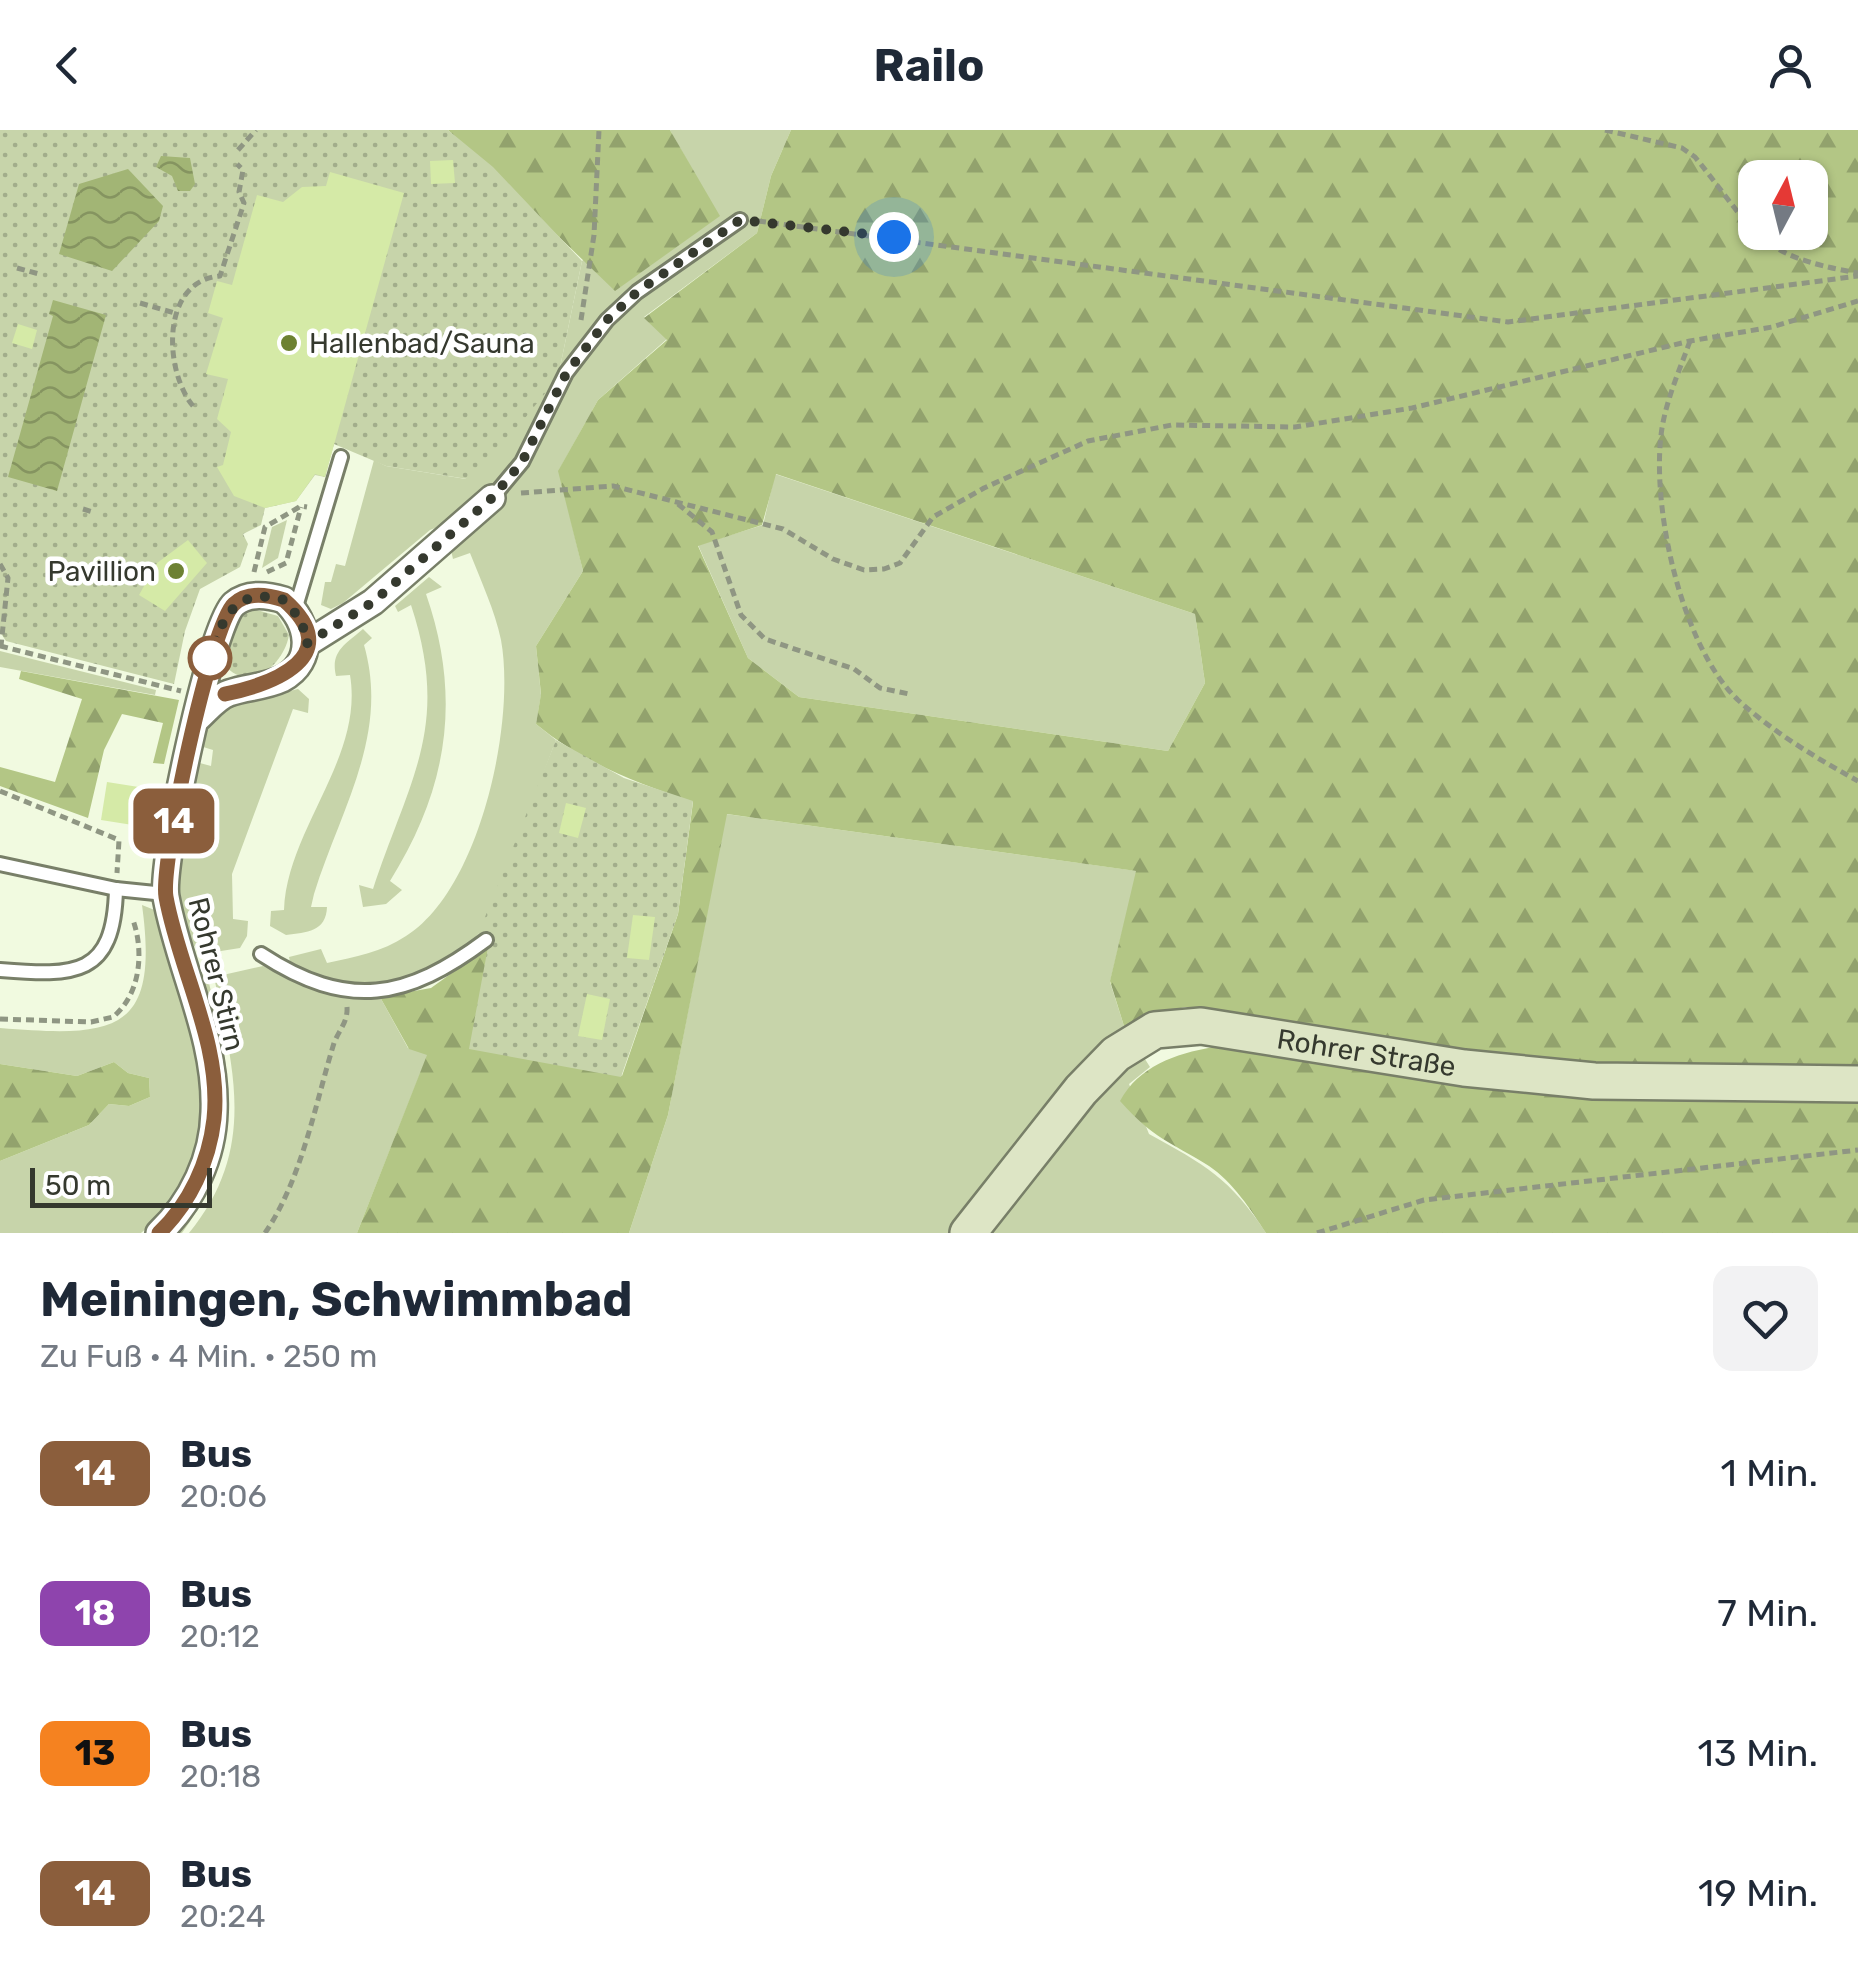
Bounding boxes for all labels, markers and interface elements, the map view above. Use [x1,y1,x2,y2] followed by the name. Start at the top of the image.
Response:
[40,38,95,93] icon: back
[1763,38,1818,93] icon: person
[874,39,984,92] text: Railo
[1738,160,1828,250] north arrow
[1738,160,1828,250] map controls
[869,212,919,262] your location
[309,327,535,360] place label: Hallenbad/Sauna
[278,332,300,354] marker: Hallenbad/Sauna
[47,555,156,588] place label: Pavillion
[165,560,187,582] marker: Pavillion
[189,637,231,679] unlabelled marker
[129,788,219,854] line badge: 14
[153,800,195,842] text: 14
[182,894,252,1054] street label: Rohrer Stirn
[1275,1022,1458,1083] street label: Rohrer Straße
[30,1163,212,1208] scale bar
[45,1169,111,1202] text: 50 m
[1713,1266,1818,1371] button: heart
[40,1271,633,1328] text: Meiningen, Schwimmbad
[40,1337,377,1375] text: Zu Fuß · 4 Min. · 250 m
[180,1431,252,1477] text: Bus
[1720,1450,1818,1496] text: 1 Min.
[74,1452,116,1494] text: 14
[180,1477,267,1515] text: 20:06
[180,1571,252,1617] text: Bus
[1717,1590,1818,1636] text: 7 Min.
[74,1592,116,1634] text: 18
[180,1617,260,1655] text: 20:12
[180,1711,252,1757] text: Bus
[1698,1730,1818,1776] text: 13 Min.
[75,1732,115,1774] text: 13
[180,1757,261,1795] text: 20:18
[180,1851,252,1897] text: Bus
[1698,1870,1818,1916] text: 19 Min.
[74,1872,116,1914] text: 14
[180,1897,266,1935] text: 20:24

